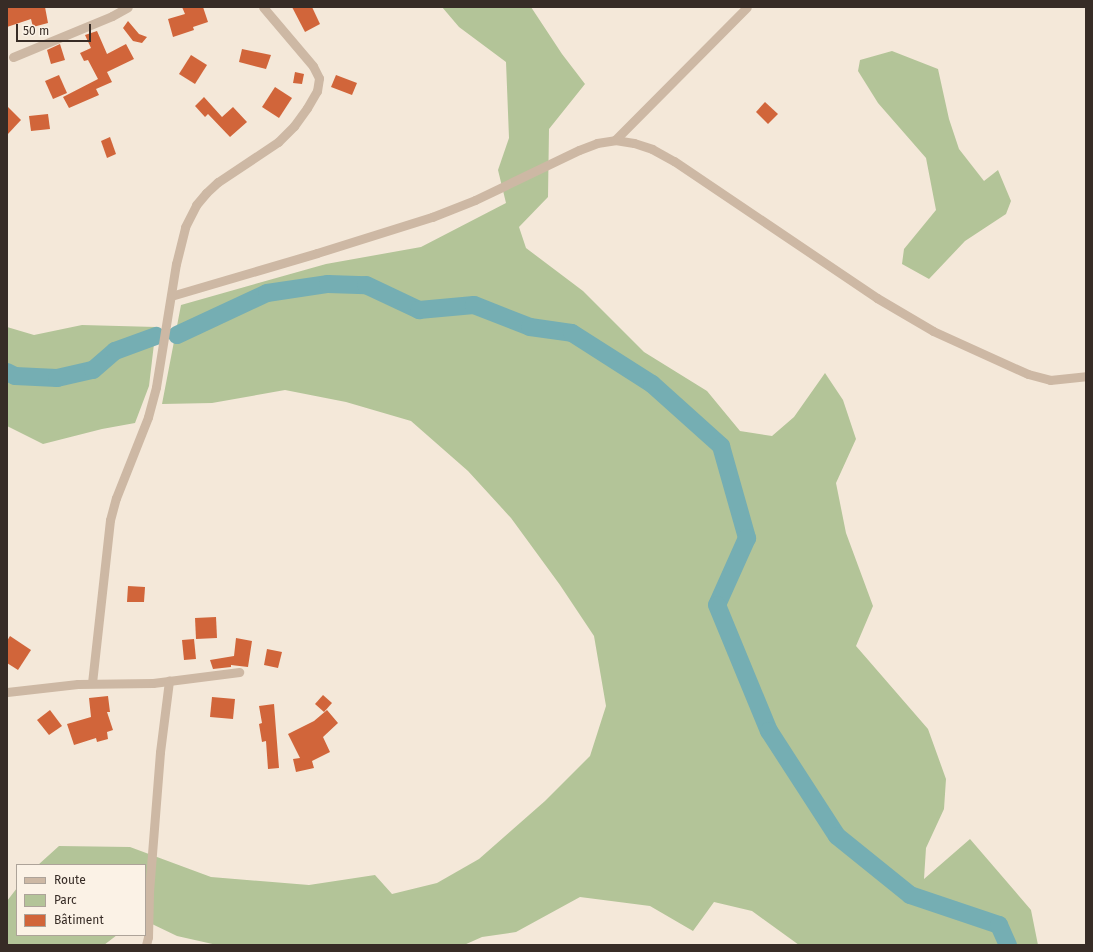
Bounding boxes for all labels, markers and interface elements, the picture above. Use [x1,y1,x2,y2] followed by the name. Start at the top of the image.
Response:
[18,16,93,42] scale bar
[23,24,49,38] text: 50 m
[16,864,146,936] legend
[54,873,86,887] text: Route
[54,893,77,907] text: Parc
[54,913,104,927] text: Bâtiment

